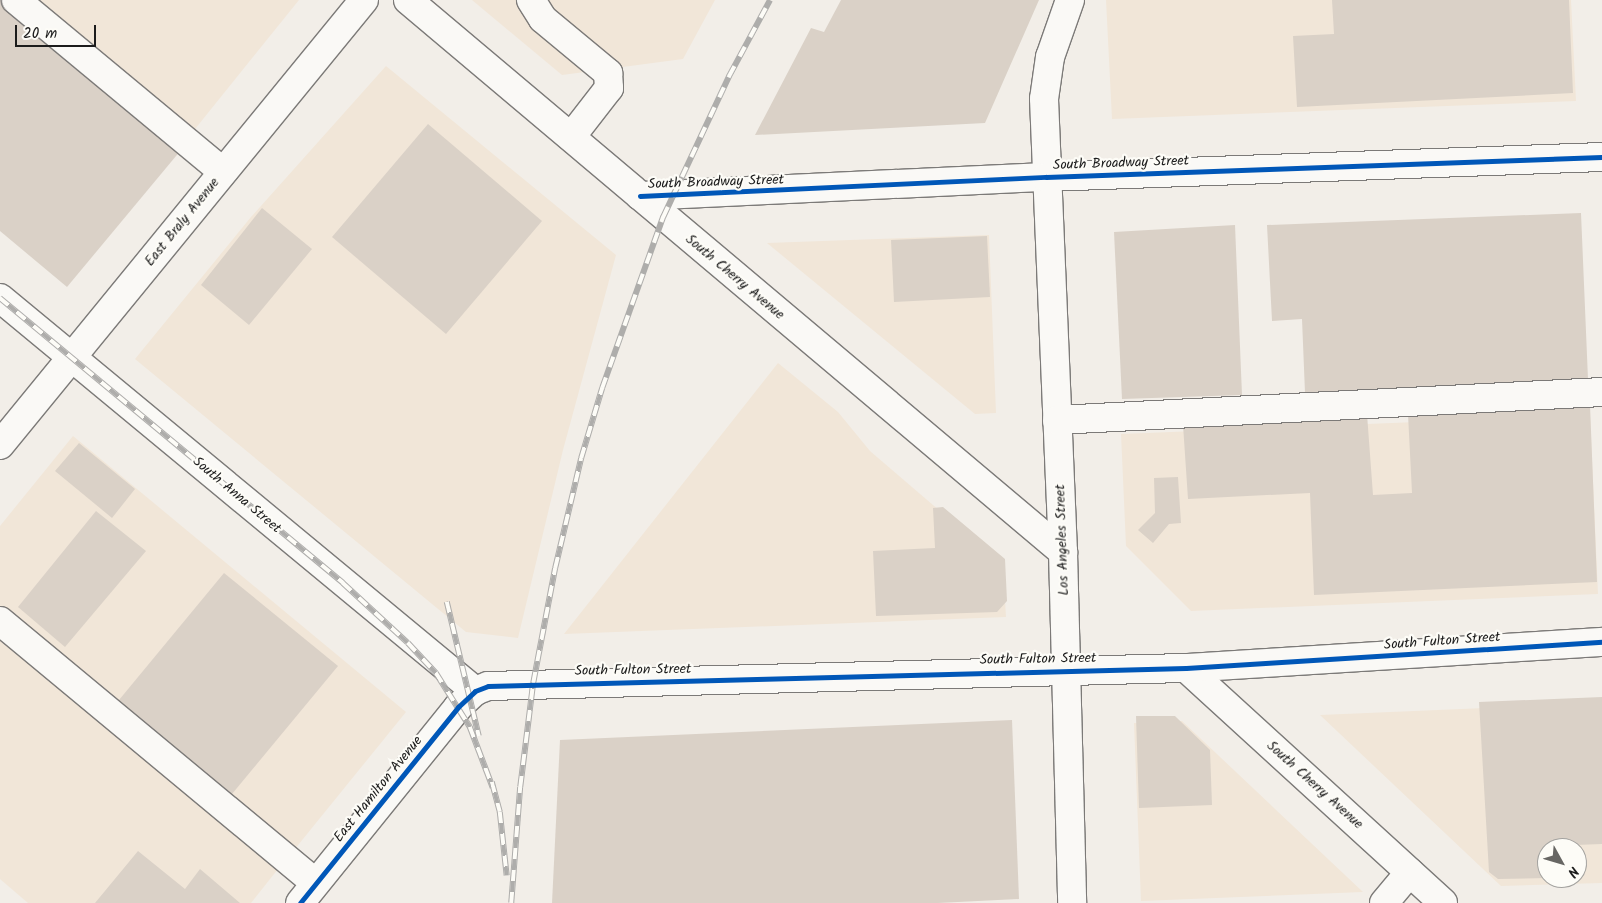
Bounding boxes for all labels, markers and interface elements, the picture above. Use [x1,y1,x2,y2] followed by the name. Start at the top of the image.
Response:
[18,15,99,47] scale bar
[23,22,57,46] text: 20 m
[1053,152,1189,174] street label: South Broadway Street
[648,171,784,193] street label: South Broadway Street
[141,174,223,270] street label: East Braly Avenue
[682,231,788,323] street label: South Cherry Avenue
[189,453,285,537] street label: South Anna Street
[1052,484,1072,596] street label: Los Angeles Street
[1383,629,1501,653] street label: South Fulton Street
[979,650,1097,668] street label: South Fulton Street
[574,661,692,679] street label: South Fulton Street
[330,733,426,845] street label: East Hamilton Avenue
[1263,737,1367,833] street label: South Cherry Avenue
[1537,838,1587,888] north arrow
[1562,861,1584,882] text: N

